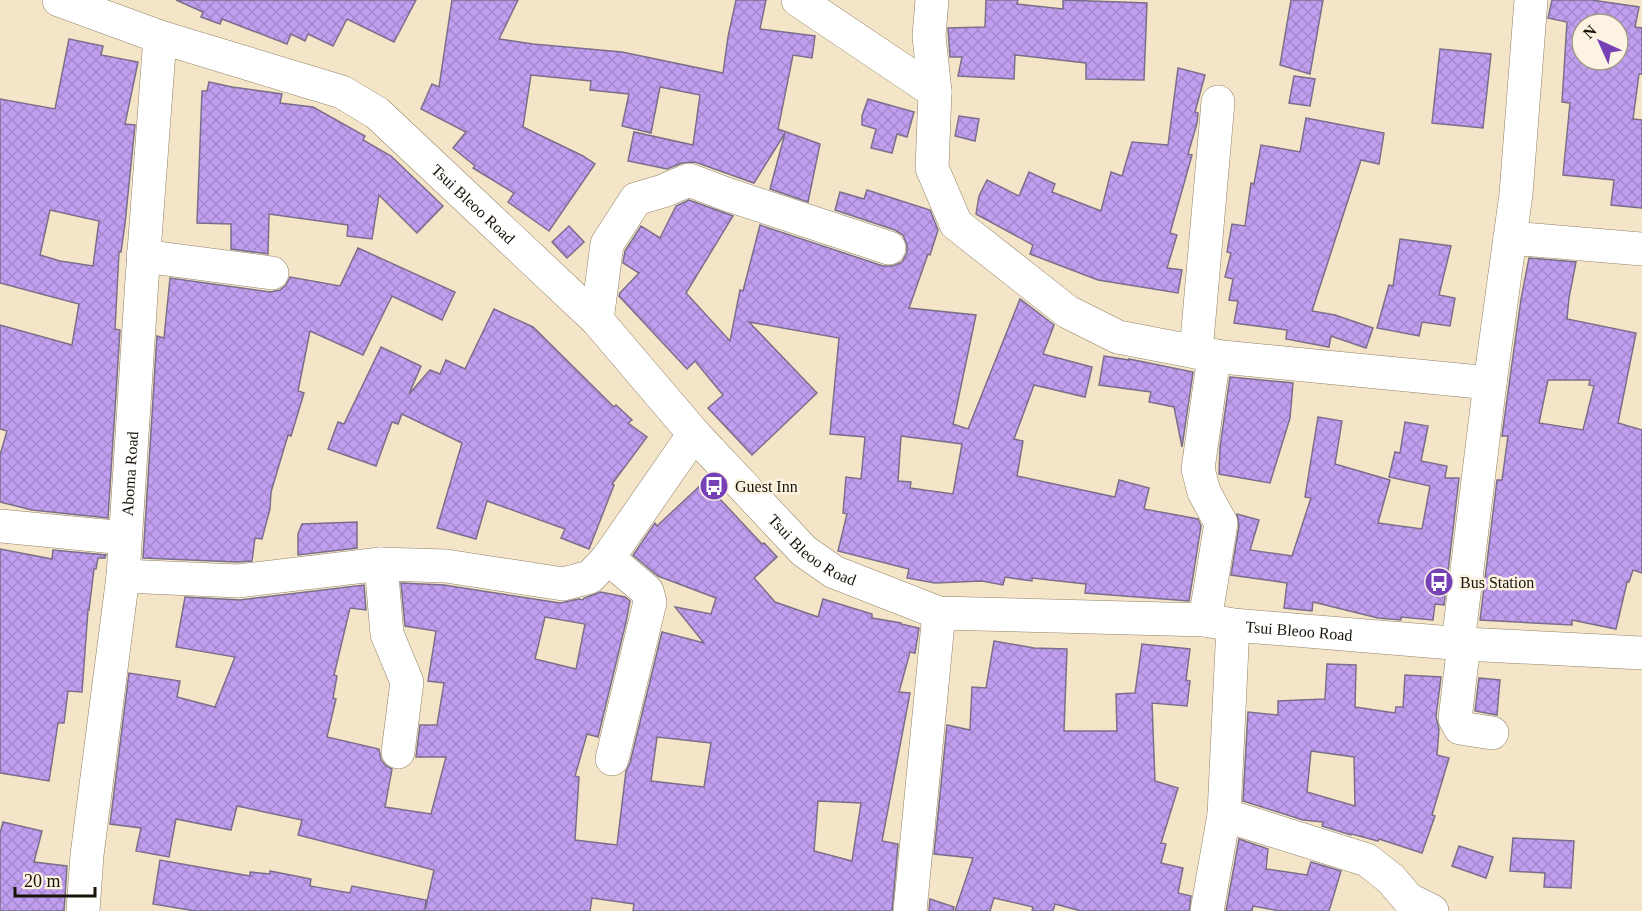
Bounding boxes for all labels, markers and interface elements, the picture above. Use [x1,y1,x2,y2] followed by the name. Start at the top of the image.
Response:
[1570,12,1630,72] north arrow
[1580,21,1600,42] text: N
[428,161,518,247] street label: Tsui Bleoo Road
[119,431,141,517] street label: Aboma Road
[698,470,730,502] bus stop icon: Guest Inn
[735,478,798,495] place label: Guest Inn
[765,511,859,589] street label: Tsui Bleoo Road
[1423,566,1455,598] bus stop icon: Bus Station
[1460,574,1534,591] place label: Bus Station
[1245,618,1353,644] street label: Tsui Bleoo Road
[15,860,94,898] scale bar
[24,871,61,891] text: 20 m

